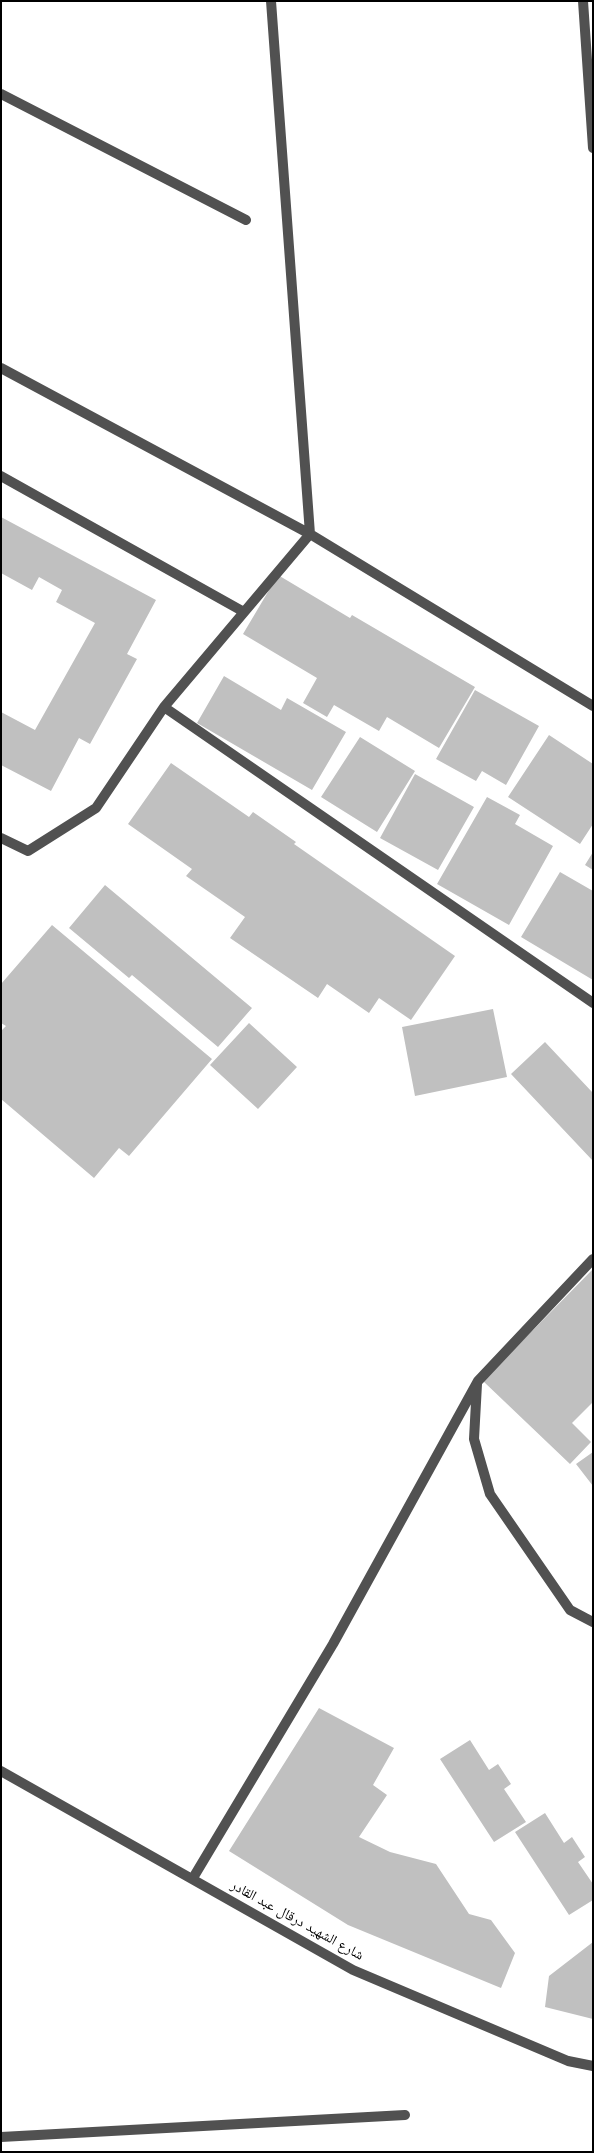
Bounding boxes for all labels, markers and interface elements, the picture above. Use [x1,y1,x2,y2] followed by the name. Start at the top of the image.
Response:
[228,1877,366,1965] street label: شارع الشهيد درقال عبد القادر

